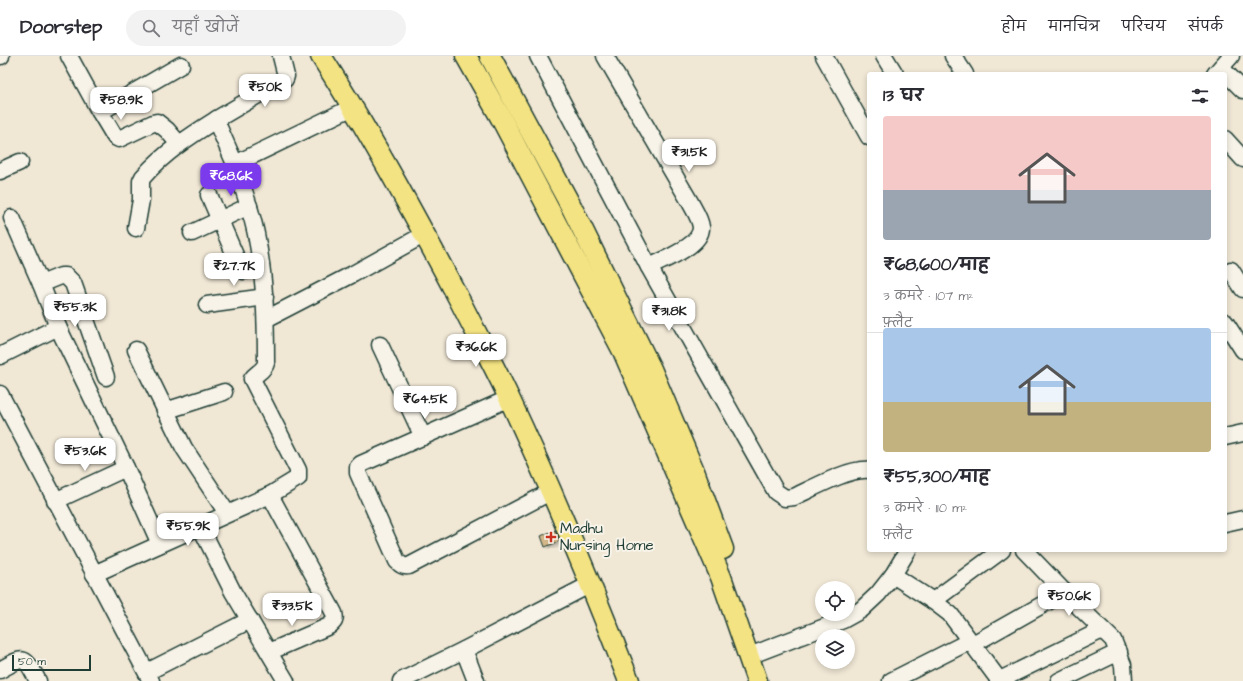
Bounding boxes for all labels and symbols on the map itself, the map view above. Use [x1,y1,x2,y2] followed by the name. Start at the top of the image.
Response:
[241,74,289,108] pin: ₹50K
[88,87,154,121] pin: ₹58.9K
[656,139,722,173] pin: ₹31.5K
[198,163,264,197] pin: ₹68.6K
[201,253,267,287] pin: ₹27.7K
[42,294,108,328] pin: ₹55.3K
[636,298,702,332] pin: ₹31.8K
[443,334,509,368] pin: ₹36.6K
[392,386,458,420] pin: ₹64.5K
[52,438,118,472] pin: ₹53.6K
[155,513,221,547] pin: ₹55.9K
[560,518,654,557] place label: Madhu Nursing Home
[545,531,557,543] marker: Madhu Nursing Home
[1036,583,1102,617] pin: ₹50.6K
[259,593,325,627] pin: ₹33.5K
[12,653,91,672] scale bar

